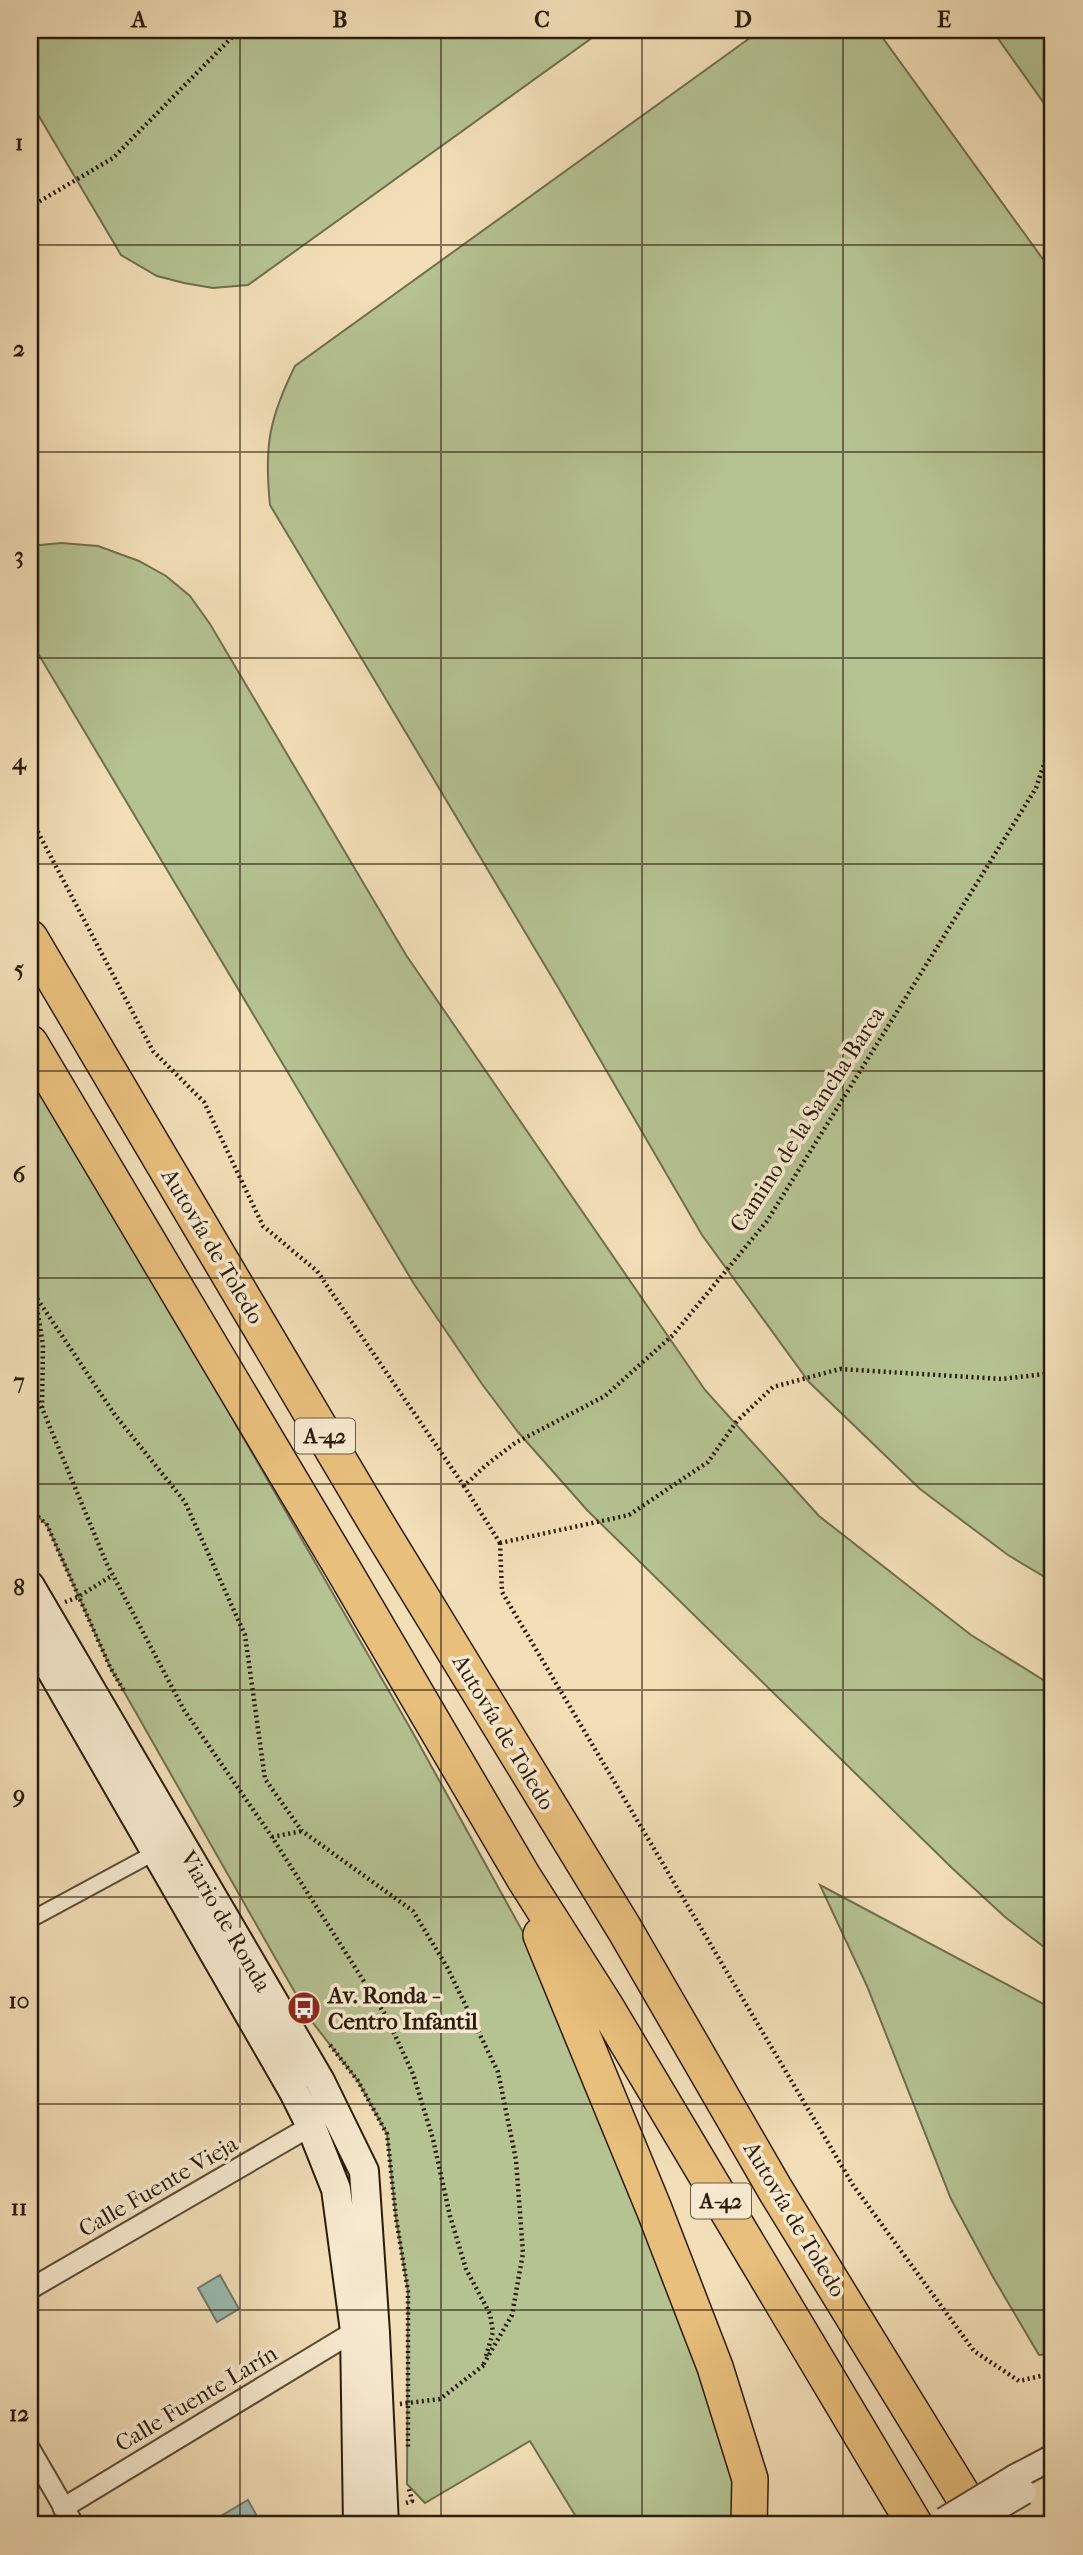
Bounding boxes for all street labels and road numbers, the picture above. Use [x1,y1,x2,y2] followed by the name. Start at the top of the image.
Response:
[724,1001,891,1237] street label: Camino de la Sancha Barca
[155,1163,270,1329] street label: Autovía de Toledo
[295,1418,355,1454] road number: A-42
[446,1649,561,1815] street label: Autovía de Toledo
[174,1845,277,1997] street label: Viario de Ronda
[74,2130,243,2243] street label: Calle Fuente Vieja
[737,2136,852,2302] street label: Autovía de Toledo
[691,2184,751,2218] road number: A-42
[111,2339,283,2457] street label: Calle Fuente Larín

